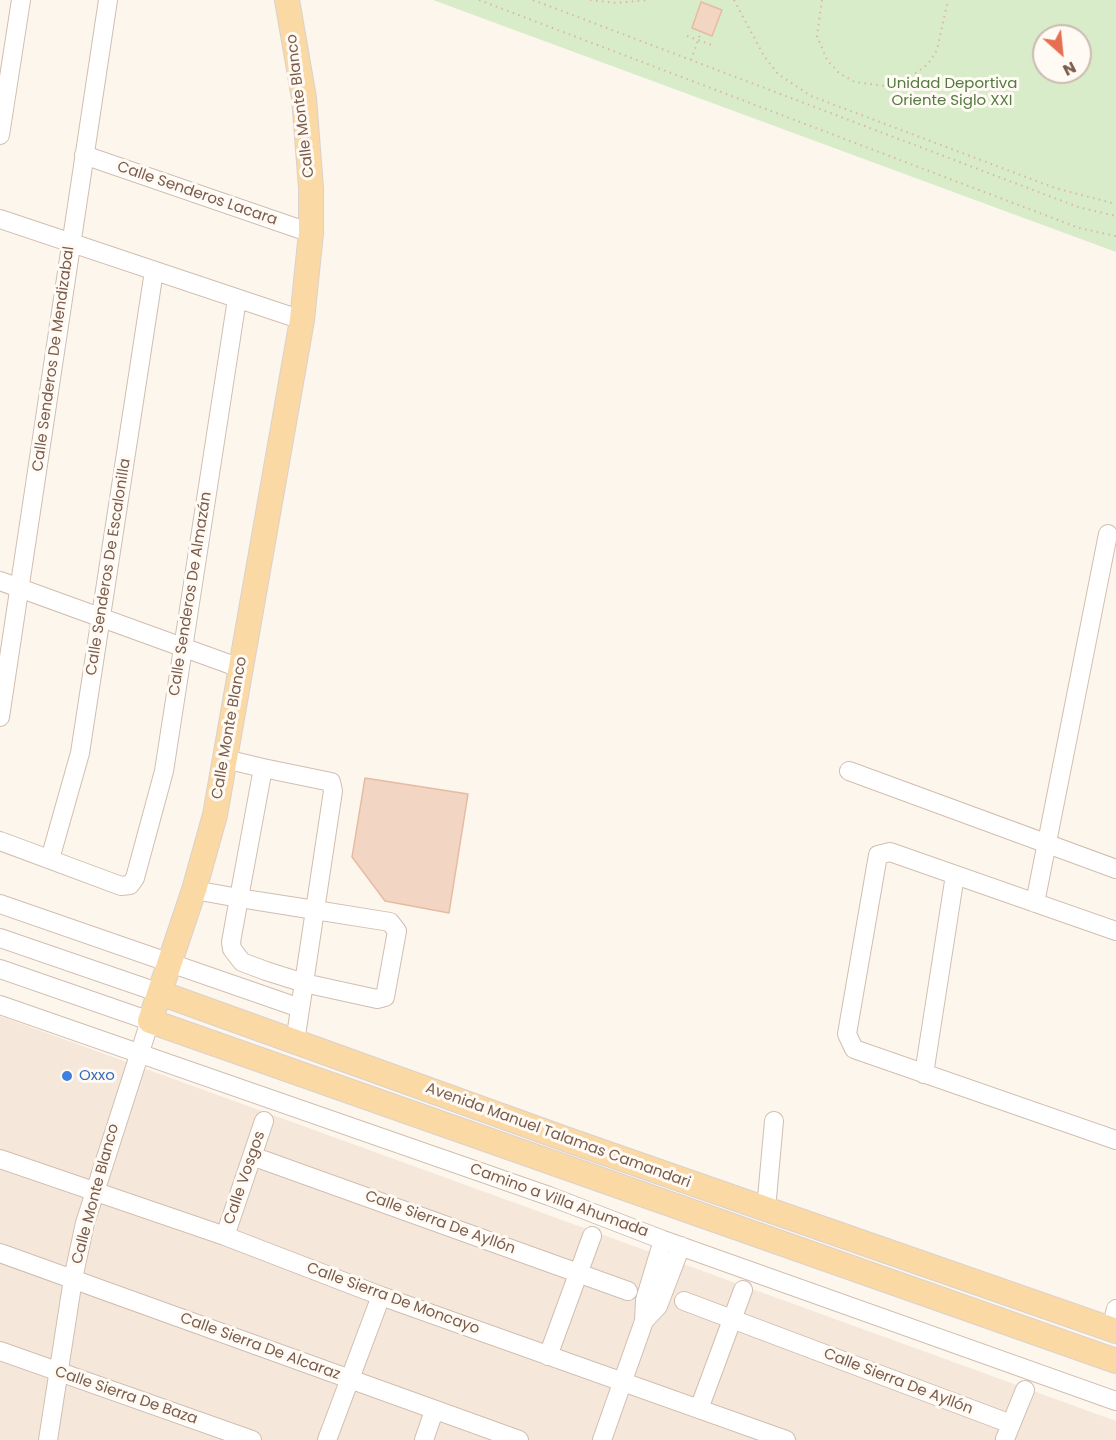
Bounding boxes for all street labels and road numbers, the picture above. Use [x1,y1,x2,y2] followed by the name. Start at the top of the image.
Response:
[283,33,319,179] street label: Calle Monte Blanco
[115,158,279,230] street label: Calle Senderos Lacara
[29,245,79,473] street label: Calle Senderos De Mendizabal
[83,457,135,677] street label: Calle Senderos De Escalonilla
[166,491,216,697] street label: Calle Senderos De Almazán
[209,655,251,801] street label: Calle Monte Blanco
[423,1080,693,1192] street label: Avenida Manuel Talamas Camandari
[69,1122,123,1266] street label: Calle Monte Blanco
[221,1129,269,1227] street label: Calle Vosgos
[467,1160,651,1242] street label: Camino a Villa Ahumada
[362,1187,518,1259] street label: Calle Sierra De Ayllón
[304,1259,482,1339] street label: Calle Sierra De Moncayo
[177,1310,343,1384] street label: Calle Sierra De Alcaraz
[821,1345,975,1419] street label: Calle Sierra De Ayllón
[52,1363,200,1429] street label: Calle Sierra De Baza

